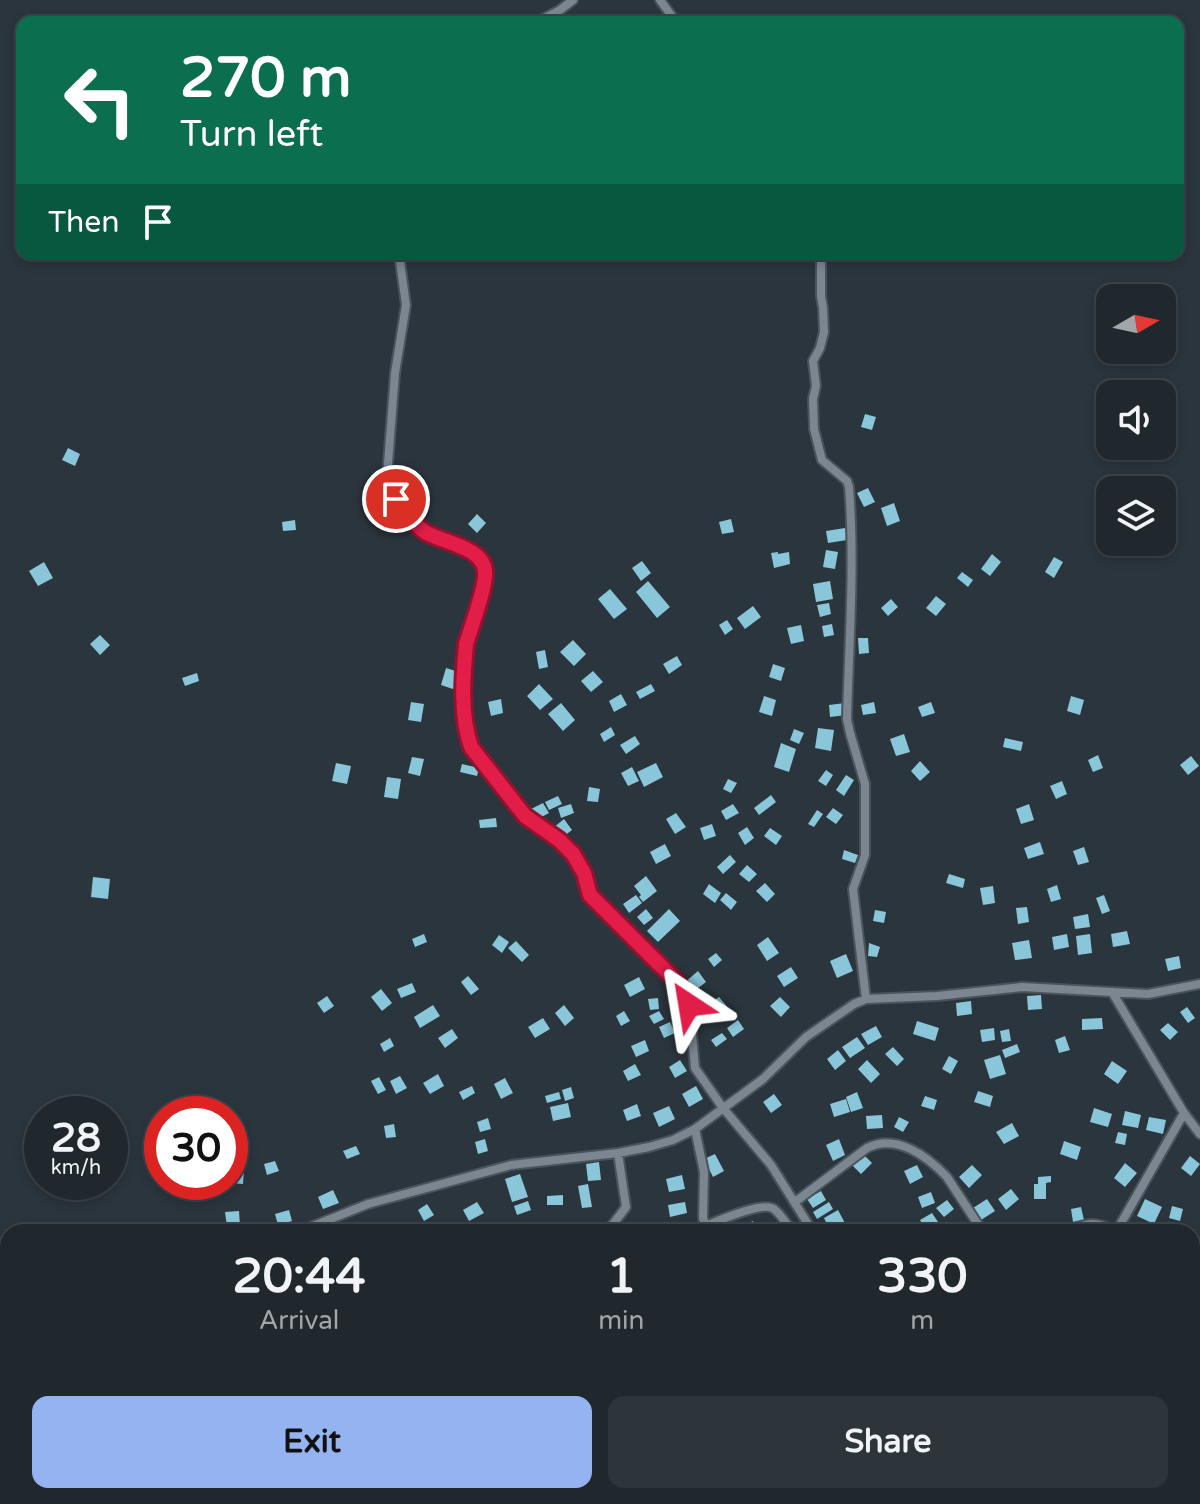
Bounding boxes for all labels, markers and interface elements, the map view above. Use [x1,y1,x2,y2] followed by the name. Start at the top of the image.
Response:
[180,45,351,112] text: 270 m
[48,48,152,152] icon: left
[180,113,323,156] text: Turn left
[136,200,180,244] icon: arrive
[48,204,120,241] text: Then
[1096,284,1176,364] north arrow
[1096,284,1176,556] map controls
[1096,380,1176,460] button: sound
[362,465,430,533] pin
[1096,476,1176,556] button: layers
[374,477,418,521] icon: arrive
[647,963,731,1047] position arrow
[144,1096,248,1200] speed limit sign: 30
[51,1114,101,1162] text: 28
[51,1156,101,1180] text: km/h
[233,1248,366,1306] text: 20:44
[606,1248,636,1306] text: 1
[877,1248,967,1306] text: 330
[259,1305,339,1336] text: Arrival
[598,1305,644,1336] text: min
[910,1305,934,1336] text: m
[32,1396,592,1488] button: Exit
[608,1396,1168,1488] button: Share

